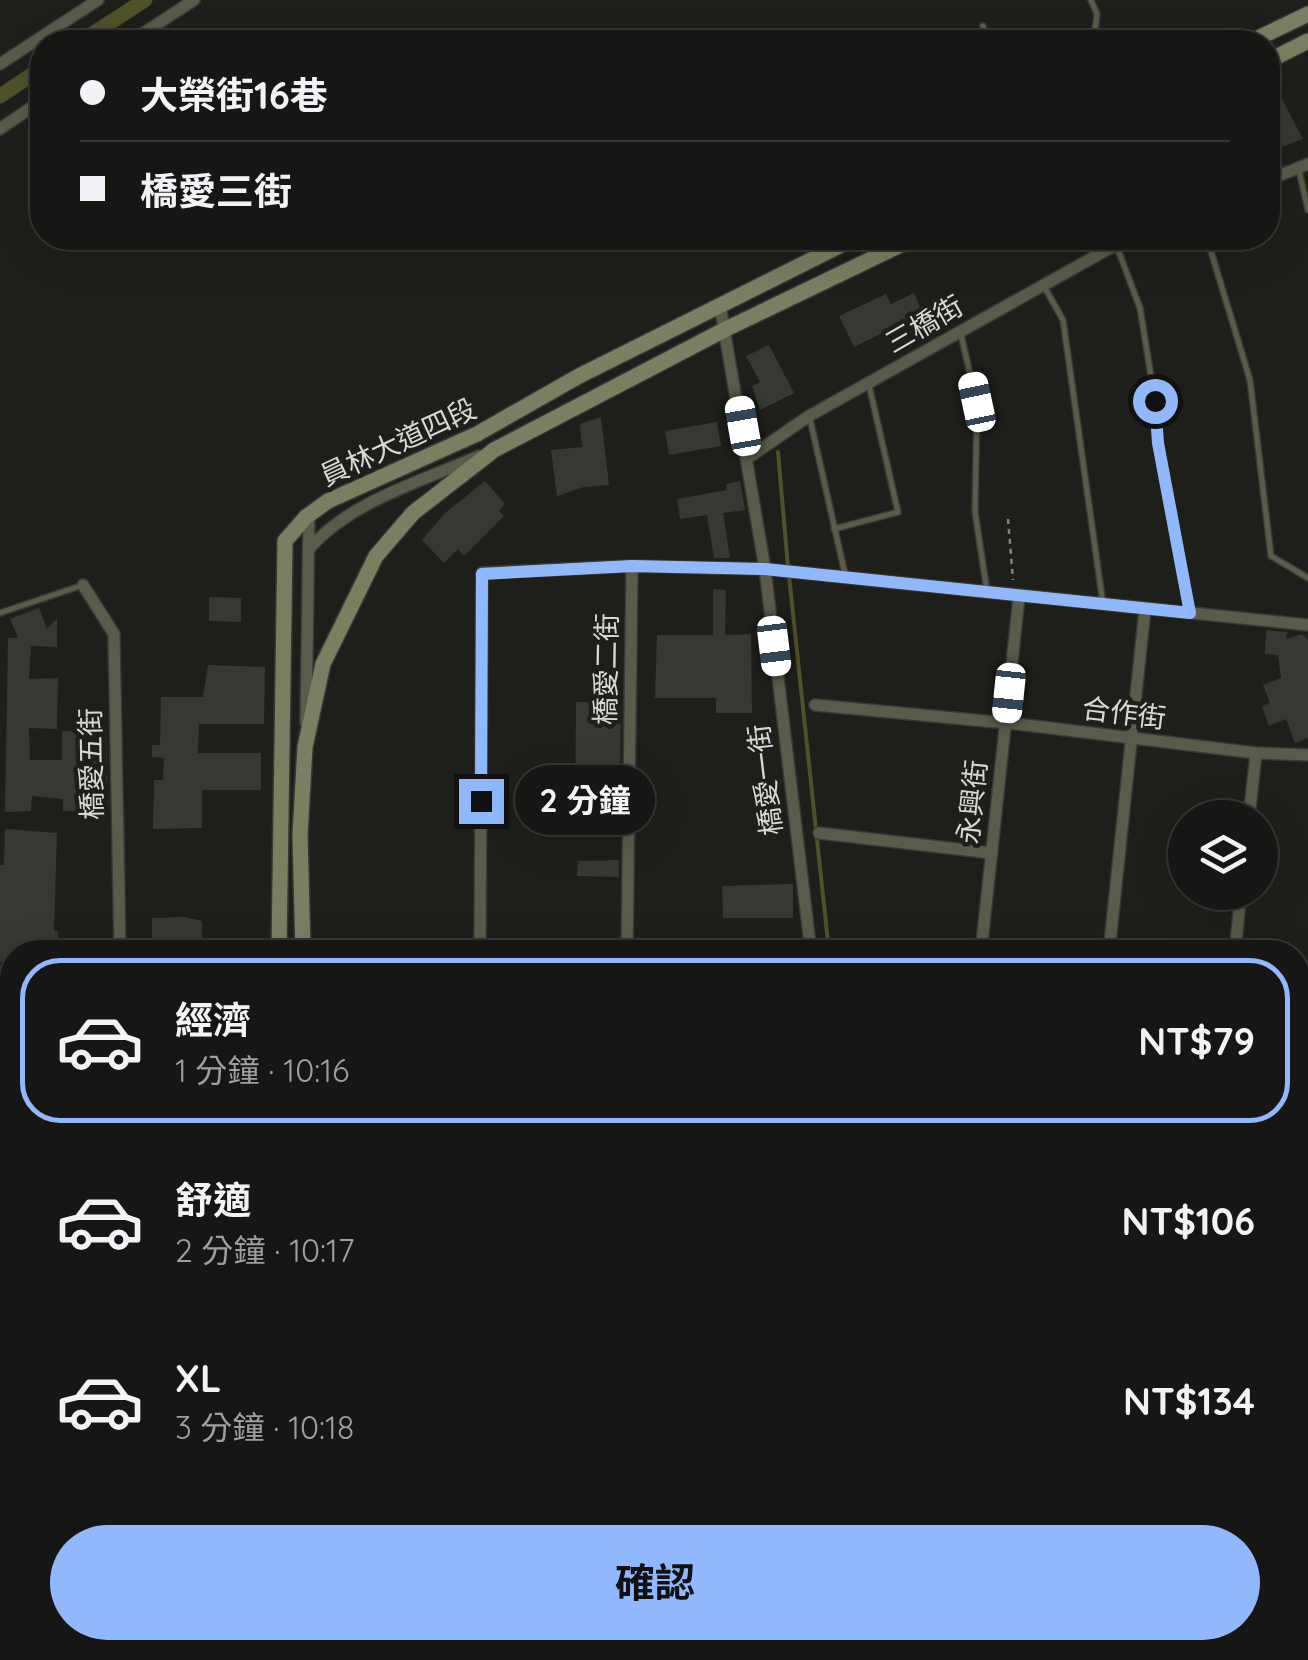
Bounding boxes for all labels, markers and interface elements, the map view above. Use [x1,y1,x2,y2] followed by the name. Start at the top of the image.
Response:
[140,71,328,119] text: 大榮街16巷
[140,167,292,215] text: 橋愛三街
[879,287,969,360] street label: 三橋街
[956,370,998,434] car
[1133,379,1178,424] route start
[314,390,481,493] street label: 員林大道四段
[723,394,763,458] car
[587,613,624,725] street label: 橋愛二街
[755,614,793,678] car
[991,662,1027,724] car
[1080,690,1168,735] street label: 合作街
[72,708,109,820] street label: 橋愛五街
[740,722,789,838] street label: 橋愛一街
[950,758,993,846] street label: 永興街
[516,766,656,836] callout: 2 分鐘
[459,779,504,824] route end
[539,780,631,820] text: 2 分鐘
[1168,800,1278,910] map controls
[1168,800,1278,910] button: layers
[55,996,145,1086] icon: car
[175,996,251,1044] text: 經濟
[1138,1017,1255,1065] text: NT$79
[175,1050,349,1090] text: 1 分鐘 · 10:16
[55,1176,145,1266] icon: car
[175,1176,251,1224] text: 舒適
[1121,1197,1255,1245] text: NT$106
[175,1230,354,1270] text: 2 分鐘 · 10:17
[175,1354,221,1402] text: XL
[55,1356,145,1446] icon: car
[1123,1377,1255,1425] text: NT$134
[175,1407,354,1447] text: 3 分鐘 · 10:18
[50,1525,1260,1640] button: 確認

